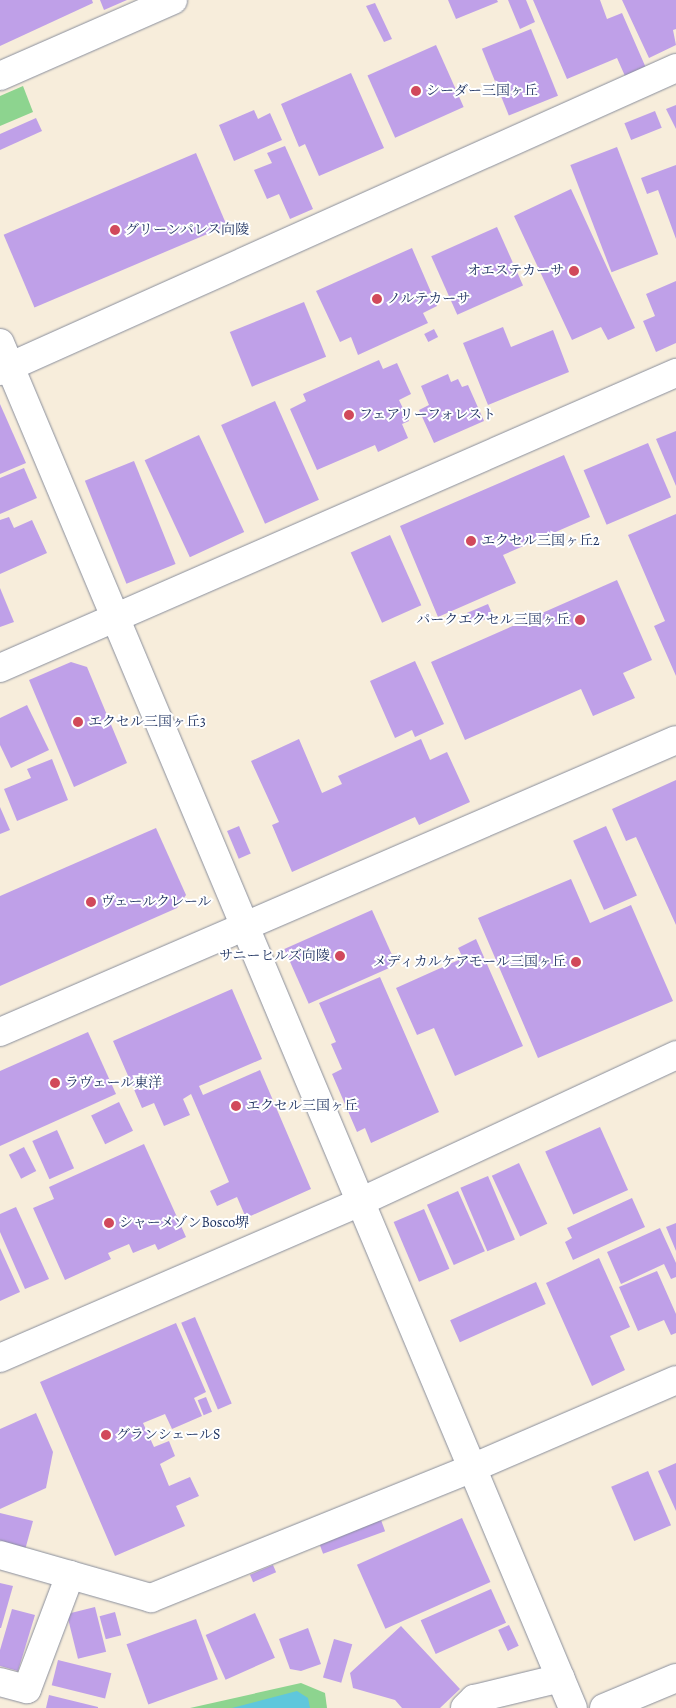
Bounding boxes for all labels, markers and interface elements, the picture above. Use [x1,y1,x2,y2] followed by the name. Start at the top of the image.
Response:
[426,83,538,99] place label: シーダー三国ヶ丘
[410,85,422,97] marker: シーダー三国ヶ丘
[125,222,251,238] place label: グリーンパレス向陵
[109,224,121,236] marker: グリーンパレス向陵
[466,263,564,279] place label: オエステカーサ
[568,265,580,277] marker: オエステカーサ
[387,291,471,307] place label: ノルテカーサ
[371,293,383,305] marker: ノルテカーサ
[359,407,499,423] place label: フェアリーフォレスト
[343,409,355,421] marker: フェアリーフォレスト
[481,533,600,549] place label: エクセル三国ヶ丘2
[465,535,477,547] marker: エクセル三国ヶ丘2
[416,612,570,628] place label: パークエクセル三国ヶ丘
[574,614,586,626] marker: パークエクセル三国ヶ丘
[88,714,206,730] place label: エクセル三国ヶ丘3
[72,716,84,728] marker: エクセル三国ヶ丘3
[101,894,213,910] place label: ヴェールクレール
[85,896,97,908] marker: ヴェールクレール
[218,948,330,964] place label: サニーヒルズ向陵
[334,950,346,962] marker: サニーヒルズ向陵
[371,954,566,970] place label: メディカルケアモール三国ヶ丘
[570,956,582,968] marker: メディカルケアモール三国ヶ丘
[65,1075,163,1091] place label: ラヴェール東洋
[49,1077,61,1089] marker: ラヴェール東洋
[246,1098,358,1114] place label: エクセル三国ヶ丘
[230,1100,242,1112] marker: エクセル三国ヶ丘
[119,1215,251,1231] place label: シャーメゾンBosco堺
[103,1217,115,1229] marker: シャーメゾンBosco堺
[116,1427,221,1443] place label: グランシェールS
[100,1429,112,1441] marker: グランシェールS

